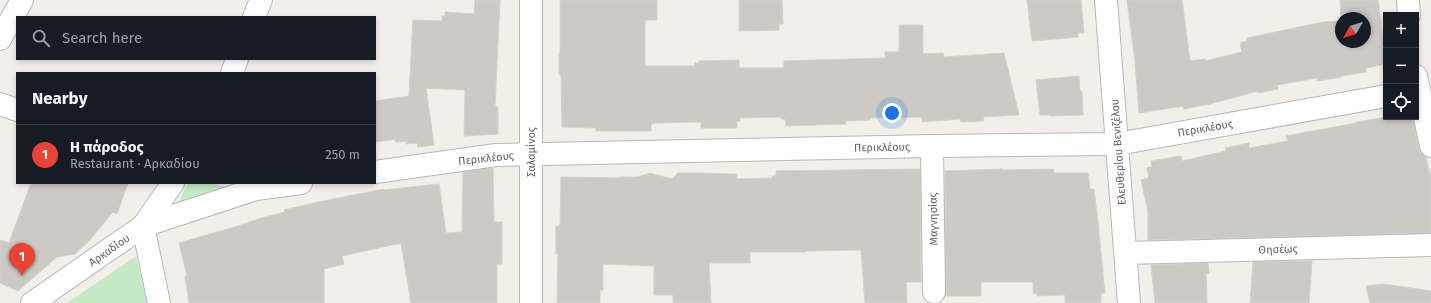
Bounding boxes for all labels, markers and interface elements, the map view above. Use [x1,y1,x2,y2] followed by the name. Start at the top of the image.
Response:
[1335,12,1371,48] north arrow
[1383,12,1419,120] map controls
[1383,12,1419,48] button: +
[16,16,376,60] search box
[30,27,52,49] icon: search
[62,29,142,47] text: Search here
[1383,48,1419,84] button: −
[1383,84,1419,120] button: locate
[32,88,87,109] text: Nearby
[1108,98,1129,205] street label: Ελευθερίου Βενιζέλου
[882,103,902,123] your location
[1176,117,1234,140] street label: Περικλέους
[525,127,538,177] street label: Σαλαμίνος
[70,138,144,156] text: Η πάροδος
[854,141,910,154] street label: Περικλέους
[42,147,48,162] text: 1
[325,147,360,162] text: 250 m
[458,149,515,168] street label: Περικλέους
[70,156,200,171] text: Restaurant · Αρκαδίου
[927,192,940,246] street label: Μαγνησίας
[86,232,132,269] street label: Αρκαδίου
[1258,242,1298,257] street label: Θησέως
[9,243,35,276] pin: 1

